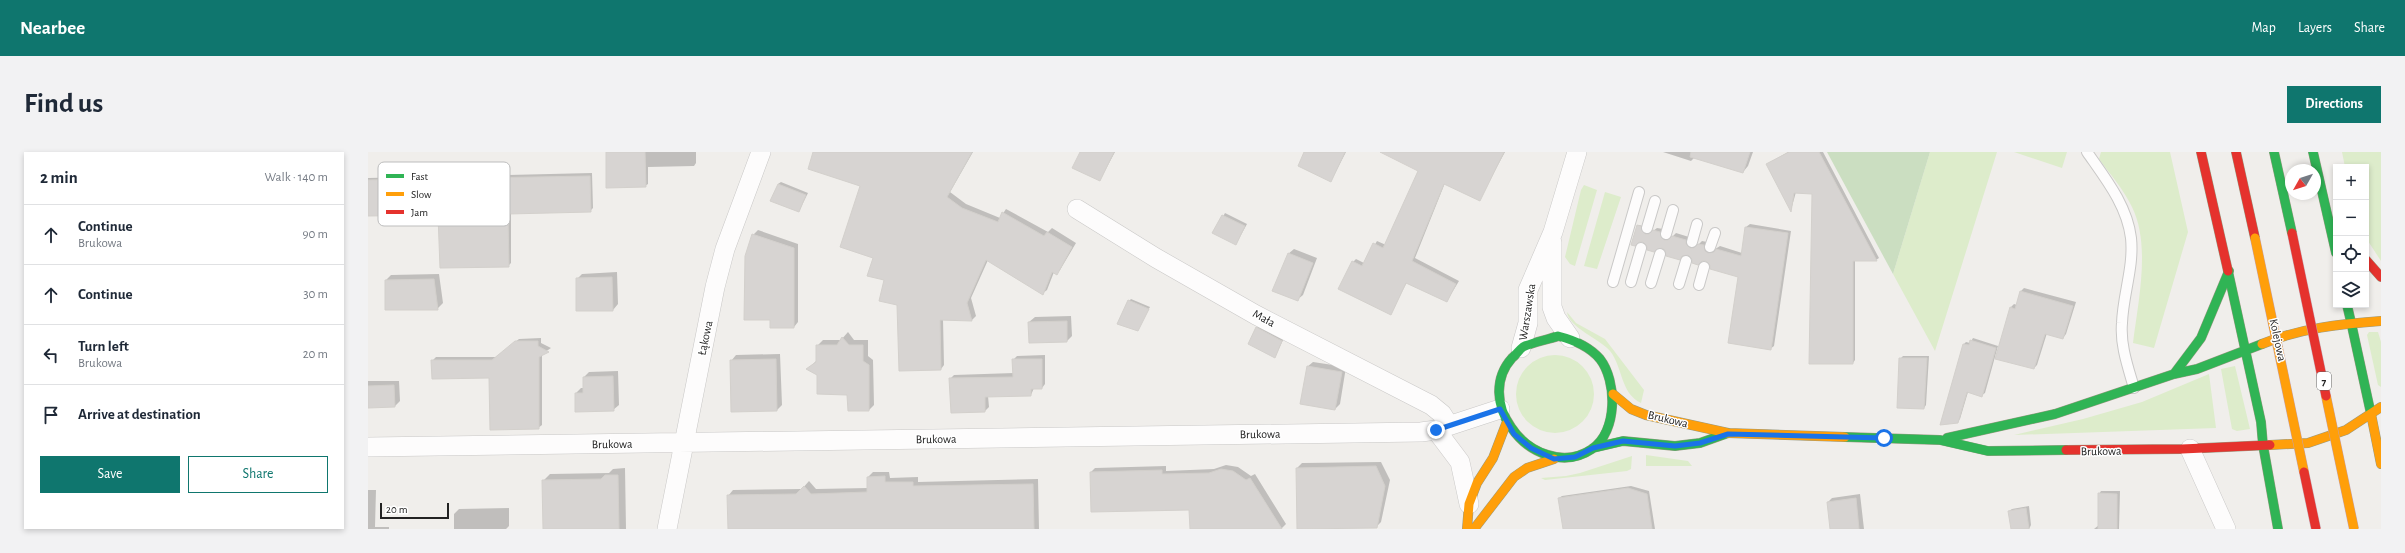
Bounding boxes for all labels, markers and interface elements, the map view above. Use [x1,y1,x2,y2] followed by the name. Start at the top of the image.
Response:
[20,19,85,38] text: Nearbee
[2251,21,2276,35] text: Map
[2298,21,2332,35] text: Layers
[2354,21,2385,35] text: Share
[2287,86,2381,123] button: Directions
[24,90,103,118] text: Find us
[378,162,510,226] legend
[2285,164,2321,200] north arrow
[2333,164,2369,308] map controls
[2333,164,2369,200] button: +
[40,169,78,186] text: 2 min
[265,171,328,184] text: Walk · 140 m
[411,171,429,182] text: Fast
[411,189,432,200] text: Slow
[2333,200,2369,236] button: −
[411,207,428,218] text: Jam
[78,219,133,234] text: Continue
[40,224,62,246] icon: ahead
[302,228,328,241] text: 90 m
[2333,236,2369,272] button: locate
[78,237,122,250] text: Brukowa
[2333,272,2369,308] button: layers
[1517,282,1537,341] street label: Warszawska
[40,284,62,306] icon: ahead
[78,287,133,302] text: Continue
[303,288,328,301] text: 30 m
[1251,307,1278,329] street label: Mała
[2267,318,2288,363] street label: Kolejowa
[695,319,715,356] street label: Łąkowa
[78,339,129,354] text: Turn left
[40,344,62,366] icon: left
[303,348,328,361] text: 20 m
[78,357,122,370] text: Brukowa
[2317,372,2331,390] road number: 7
[40,404,62,426] icon: arrive
[78,407,201,422] text: Arrive at destination
[1647,409,1690,430] street label: Brukowa
[1427,421,1445,439] route end
[1240,428,1281,440] street label: Brukowa
[1875,429,1893,447] route start
[916,433,957,445] street label: Brukowa
[592,438,633,450] street label: Brukowa
[2081,445,2122,457] street label: Brukowa
[40,456,180,493] button: Save
[188,456,328,493] button: Share
[380,501,449,520] scale bar
[386,504,407,515] text: 20 m

